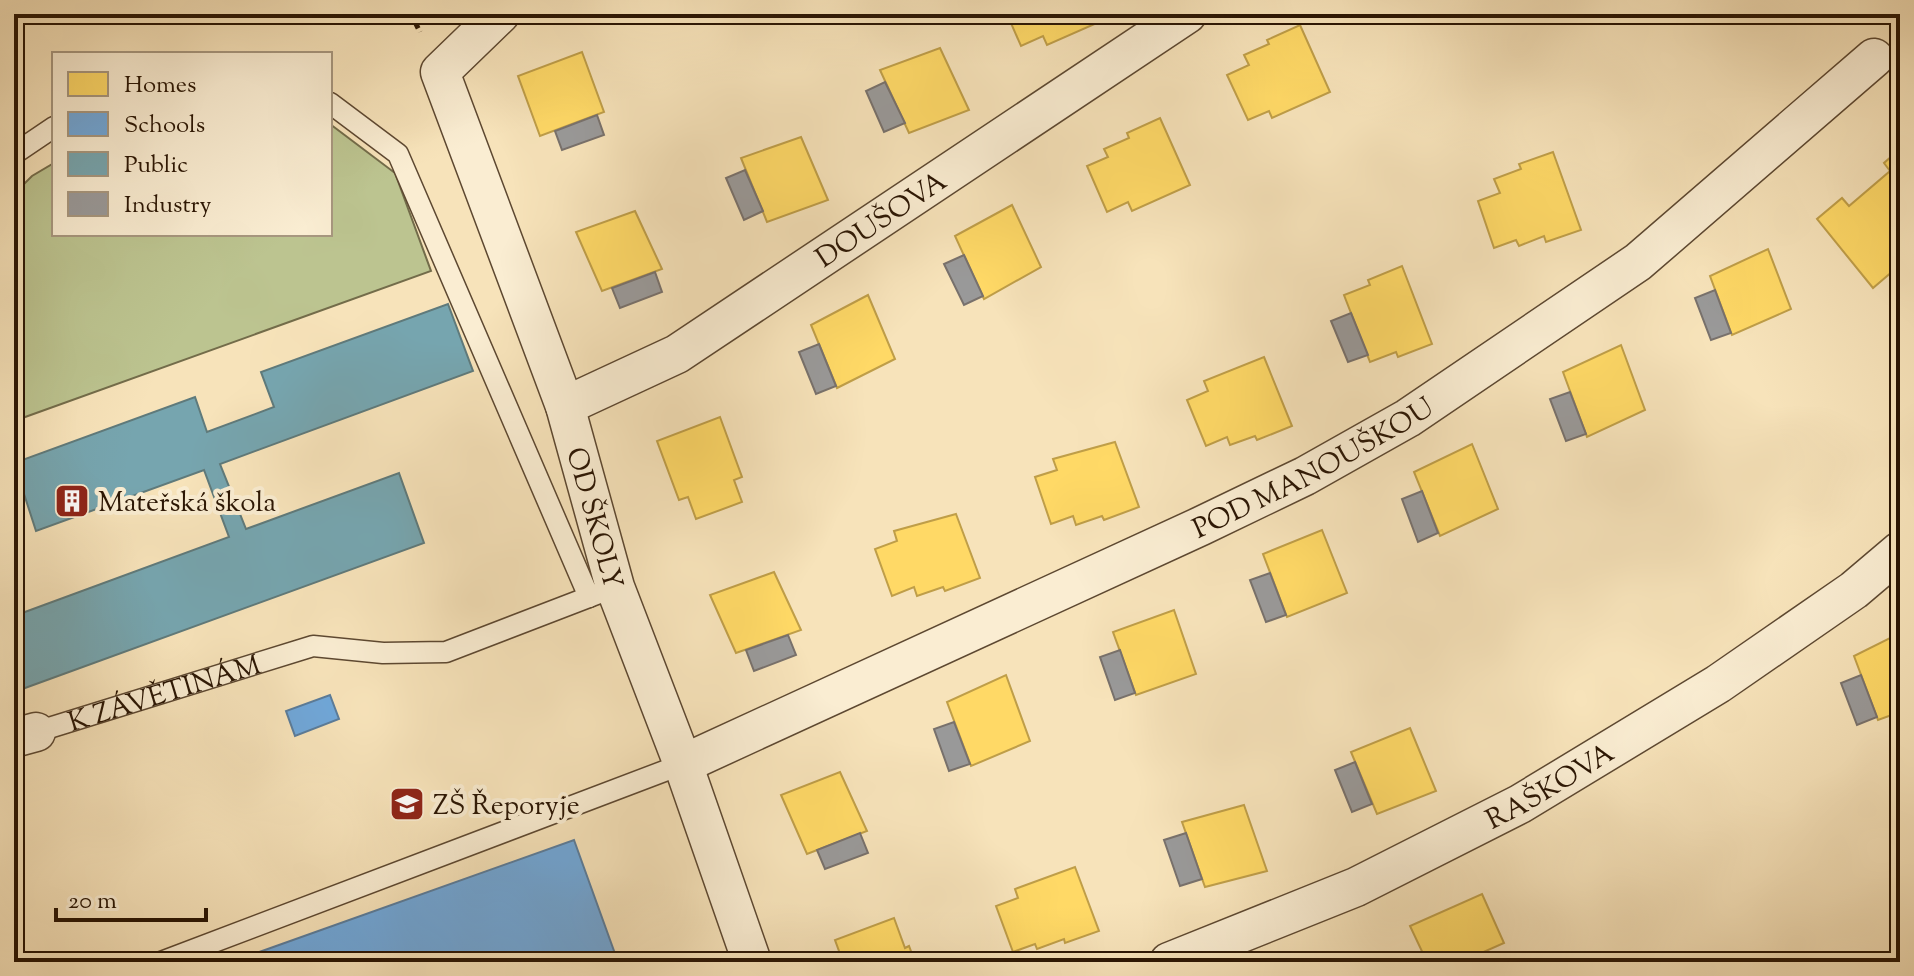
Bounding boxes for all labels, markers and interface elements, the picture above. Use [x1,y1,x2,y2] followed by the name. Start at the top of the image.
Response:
[52,52,332,236] legend
[124,69,196,103] text: Homes
[124,109,205,143] text: Schools
[124,149,188,183] text: Public
[809,162,956,279] street label: DOUŠOVA
[124,189,212,223] text: Industry
[1187,389,1443,550] street label: POD MANOUŠKOU
[554,443,632,594] street label: OD ŠKOLY
[53,482,91,520] building icon: Mateřská škola
[98,484,276,524] place label: Mateřská škola
[64,646,266,744] street label: K ZÁVĚTINÁM
[1480,734,1623,841] street label: RAŠKOVA
[388,785,426,823] school or university icon: ZŠ Řeporyje
[433,787,580,827] place label: ZŠ Řeporyje
[56,872,206,922] scale bar
[68,885,117,919] text: 20 m

